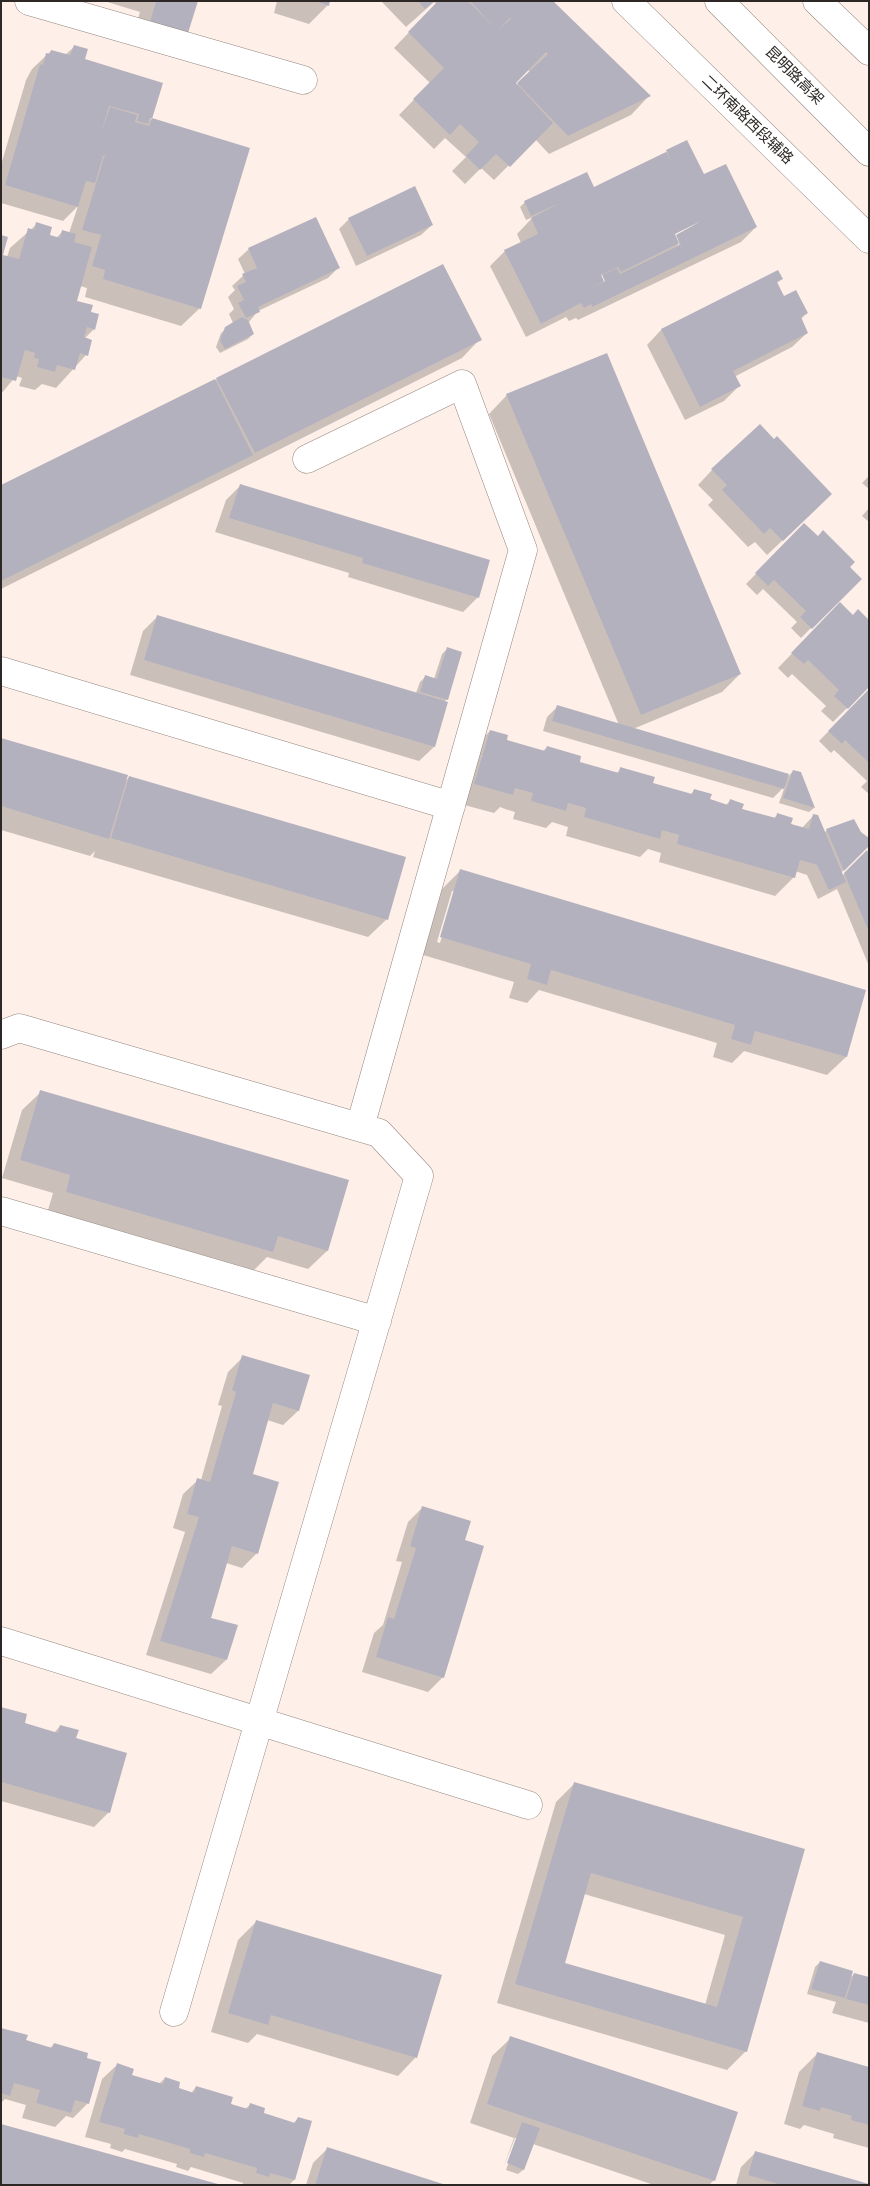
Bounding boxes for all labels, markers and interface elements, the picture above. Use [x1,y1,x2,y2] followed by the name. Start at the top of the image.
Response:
[761,43,827,109] street label: 昆明路高架
[698,72,796,168] street label: 二环南路西段辅路

